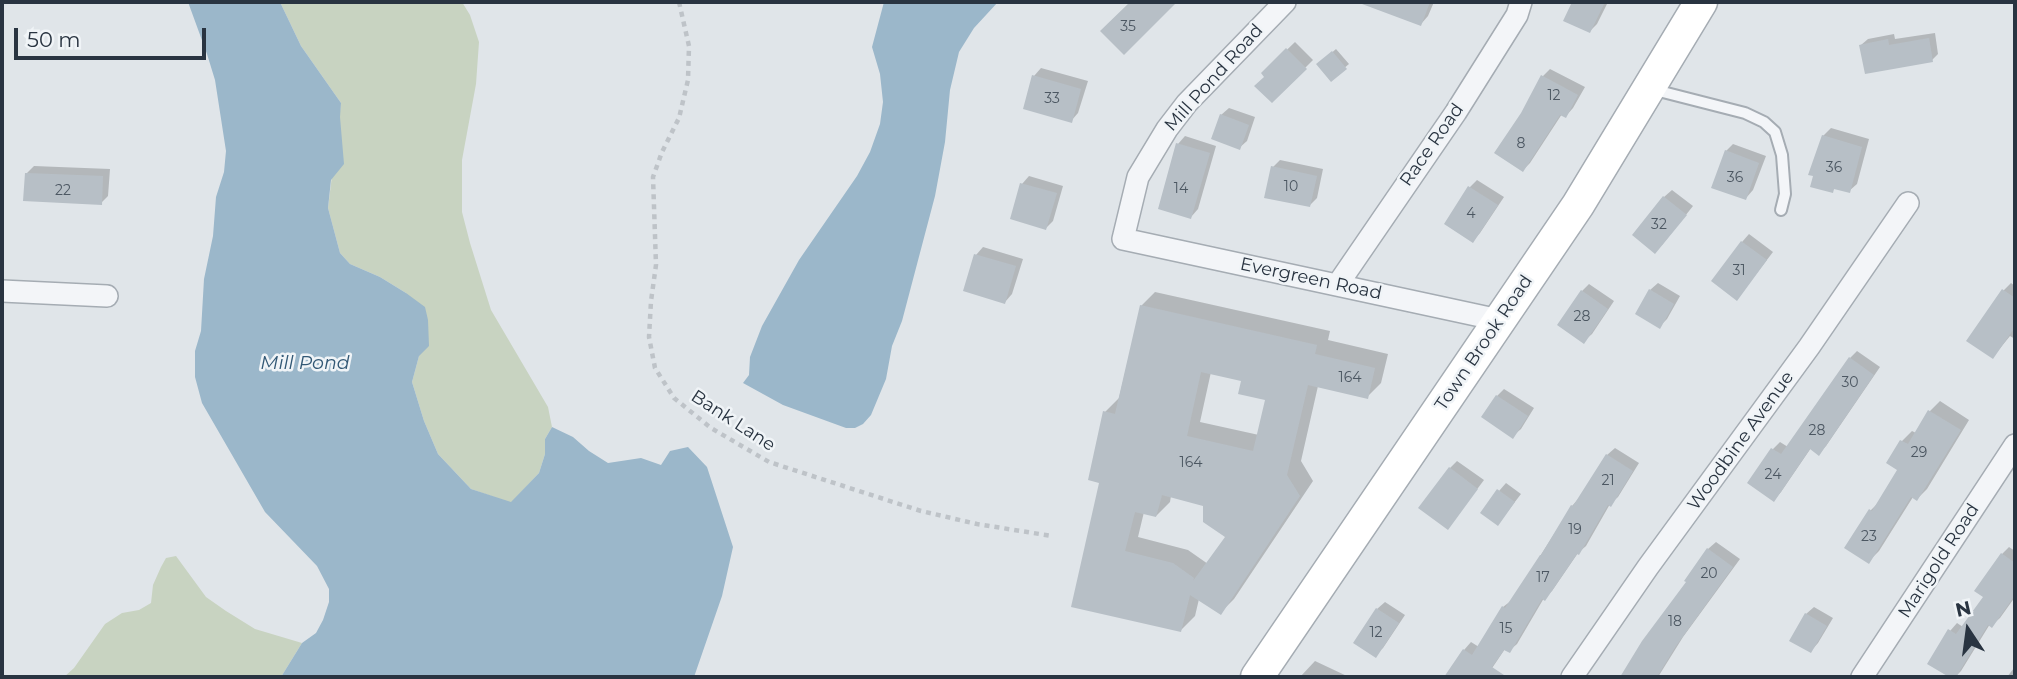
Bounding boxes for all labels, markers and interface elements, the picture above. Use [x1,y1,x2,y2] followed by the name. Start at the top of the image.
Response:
[18,14,210,58] scale bar
[1120,19,1136,35] house number: 35
[1160,20,1268,136] street label: Mill Pond Road
[27,27,81,52] text: 50 m
[1547,88,1561,104] house number: 12
[1044,91,1060,107] house number: 33
[1396,99,1468,191] street label: Race Road
[1517,136,1525,152] house number: 8
[1826,160,1842,176] house number: 36
[1727,170,1743,186] house number: 36
[1284,179,1298,195] house number: 10
[1174,181,1188,197] house number: 14
[55,183,71,199] house number: 22
[1466,206,1476,222] house number: 4
[1651,217,1667,233] house number: 32
[1238,253,1384,305] street label: Evergreen Road
[1733,263,1745,279] house number: 31
[1431,271,1537,415] street label: Town Brook Road
[1574,309,1590,325] house number: 28
[260,352,350,374] water label: Mill Pond
[1683,367,1799,515] street label: Woodbine Avenue
[1339,370,1361,386] house number: 164
[1841,375,1859,391] house number: 30
[687,386,779,456] street label: Bank Lane
[1809,423,1825,439] house number: 28
[1911,445,1927,461] house number: 29
[1180,455,1202,471] house number: 164
[1765,467,1781,483] house number: 24
[1601,473,1615,489] house number: 21
[1894,500,1984,622] street label: Marigold Road
[1568,522,1582,538] house number: 19
[1861,529,1877,545] house number: 23
[1700,566,1718,582] house number: 20
[1536,570,1550,586] house number: 17
[1933,595,2003,665] north arrow
[1953,596,1973,622] text: N
[1668,614,1682,630] house number: 18
[1500,621,1512,637] house number: 15
[1369,625,1383,641] house number: 12

